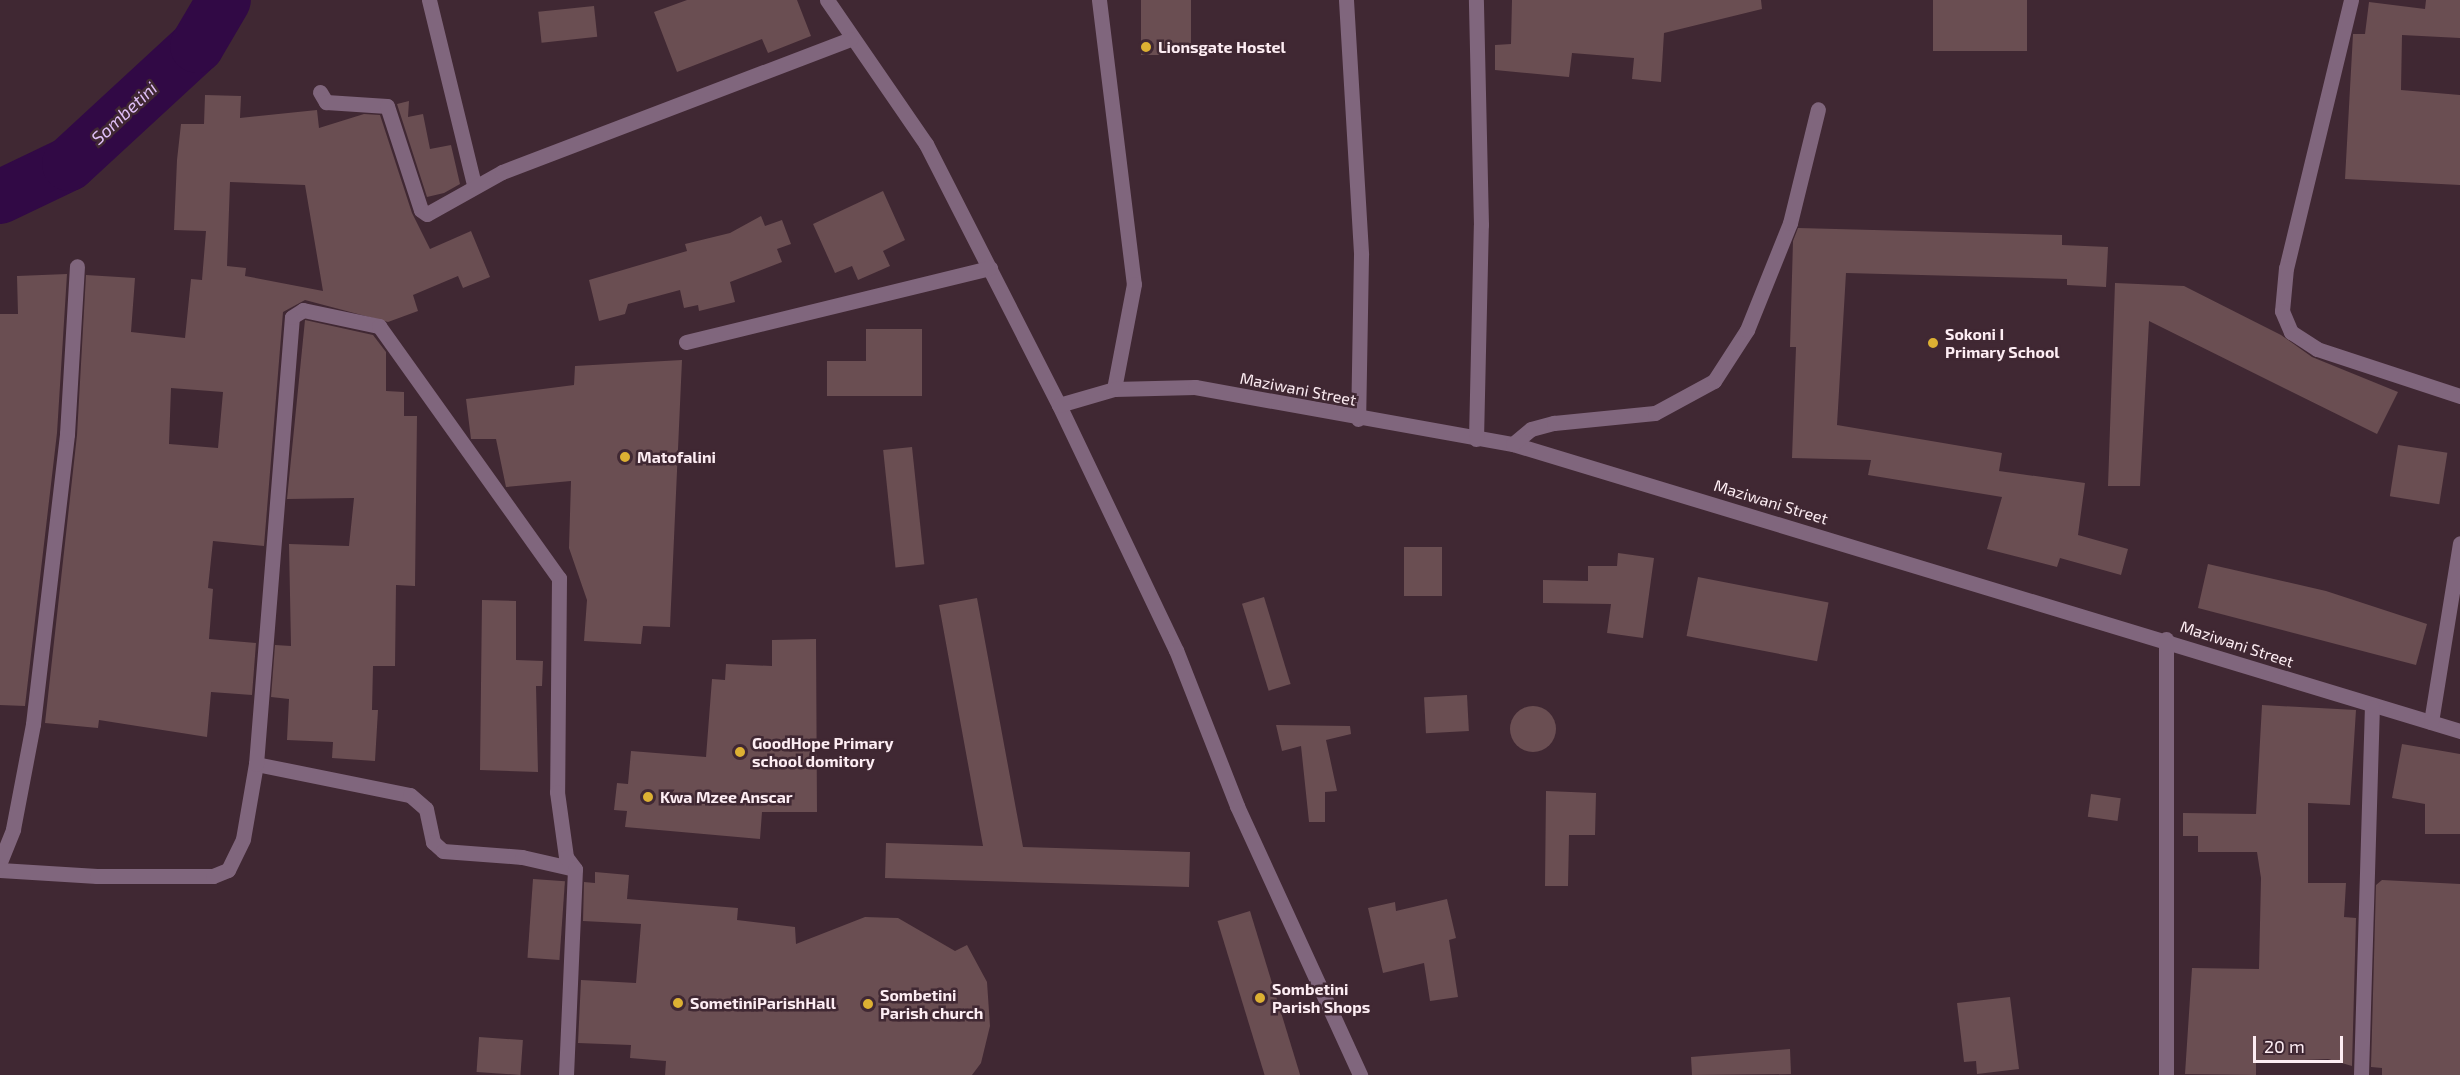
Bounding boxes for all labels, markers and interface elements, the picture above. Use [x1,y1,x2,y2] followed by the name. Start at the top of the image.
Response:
[1158,37,1286,57] place label: Lionsgate Hostel
[1139,40,1153,54] marker: Lionsgate Hostel
[87,77,161,149] water label: Sombetini
[1945,324,2060,362] place label: Sokoni I Primary School
[1926,336,1940,350] marker: Sokoni I Primary School
[1238,368,1358,410] street label: Maziwani Street
[637,447,716,467] place label: Matofalini
[618,450,632,464] marker: Matofalini
[1712,476,1830,528] street label: Maziwani Street
[2178,617,2296,671] street label: Maziwani Street
[752,733,894,771] place label: GoodHope Primary school domitory
[733,745,747,759] marker: GoodHope Primary school domitory
[660,787,793,807] place label: Kwa Mzee Anscar
[641,790,655,804] marker: Kwa Mzee Anscar
[1272,979,1370,1017] place label: Sombetini Parish Shops
[880,985,983,1023] place label: Sombetini Parish church
[1253,991,1267,1005] marker: Sombetini Parish Shops
[690,993,836,1013] place label: SometiniParishHall
[671,996,685,1010] marker: SometiniParishHall
[861,997,875,1011] marker: Sombetini Parish church
[2256,1024,2346,1062] scale bar
[2264,1035,2305,1057] text: 20 m

